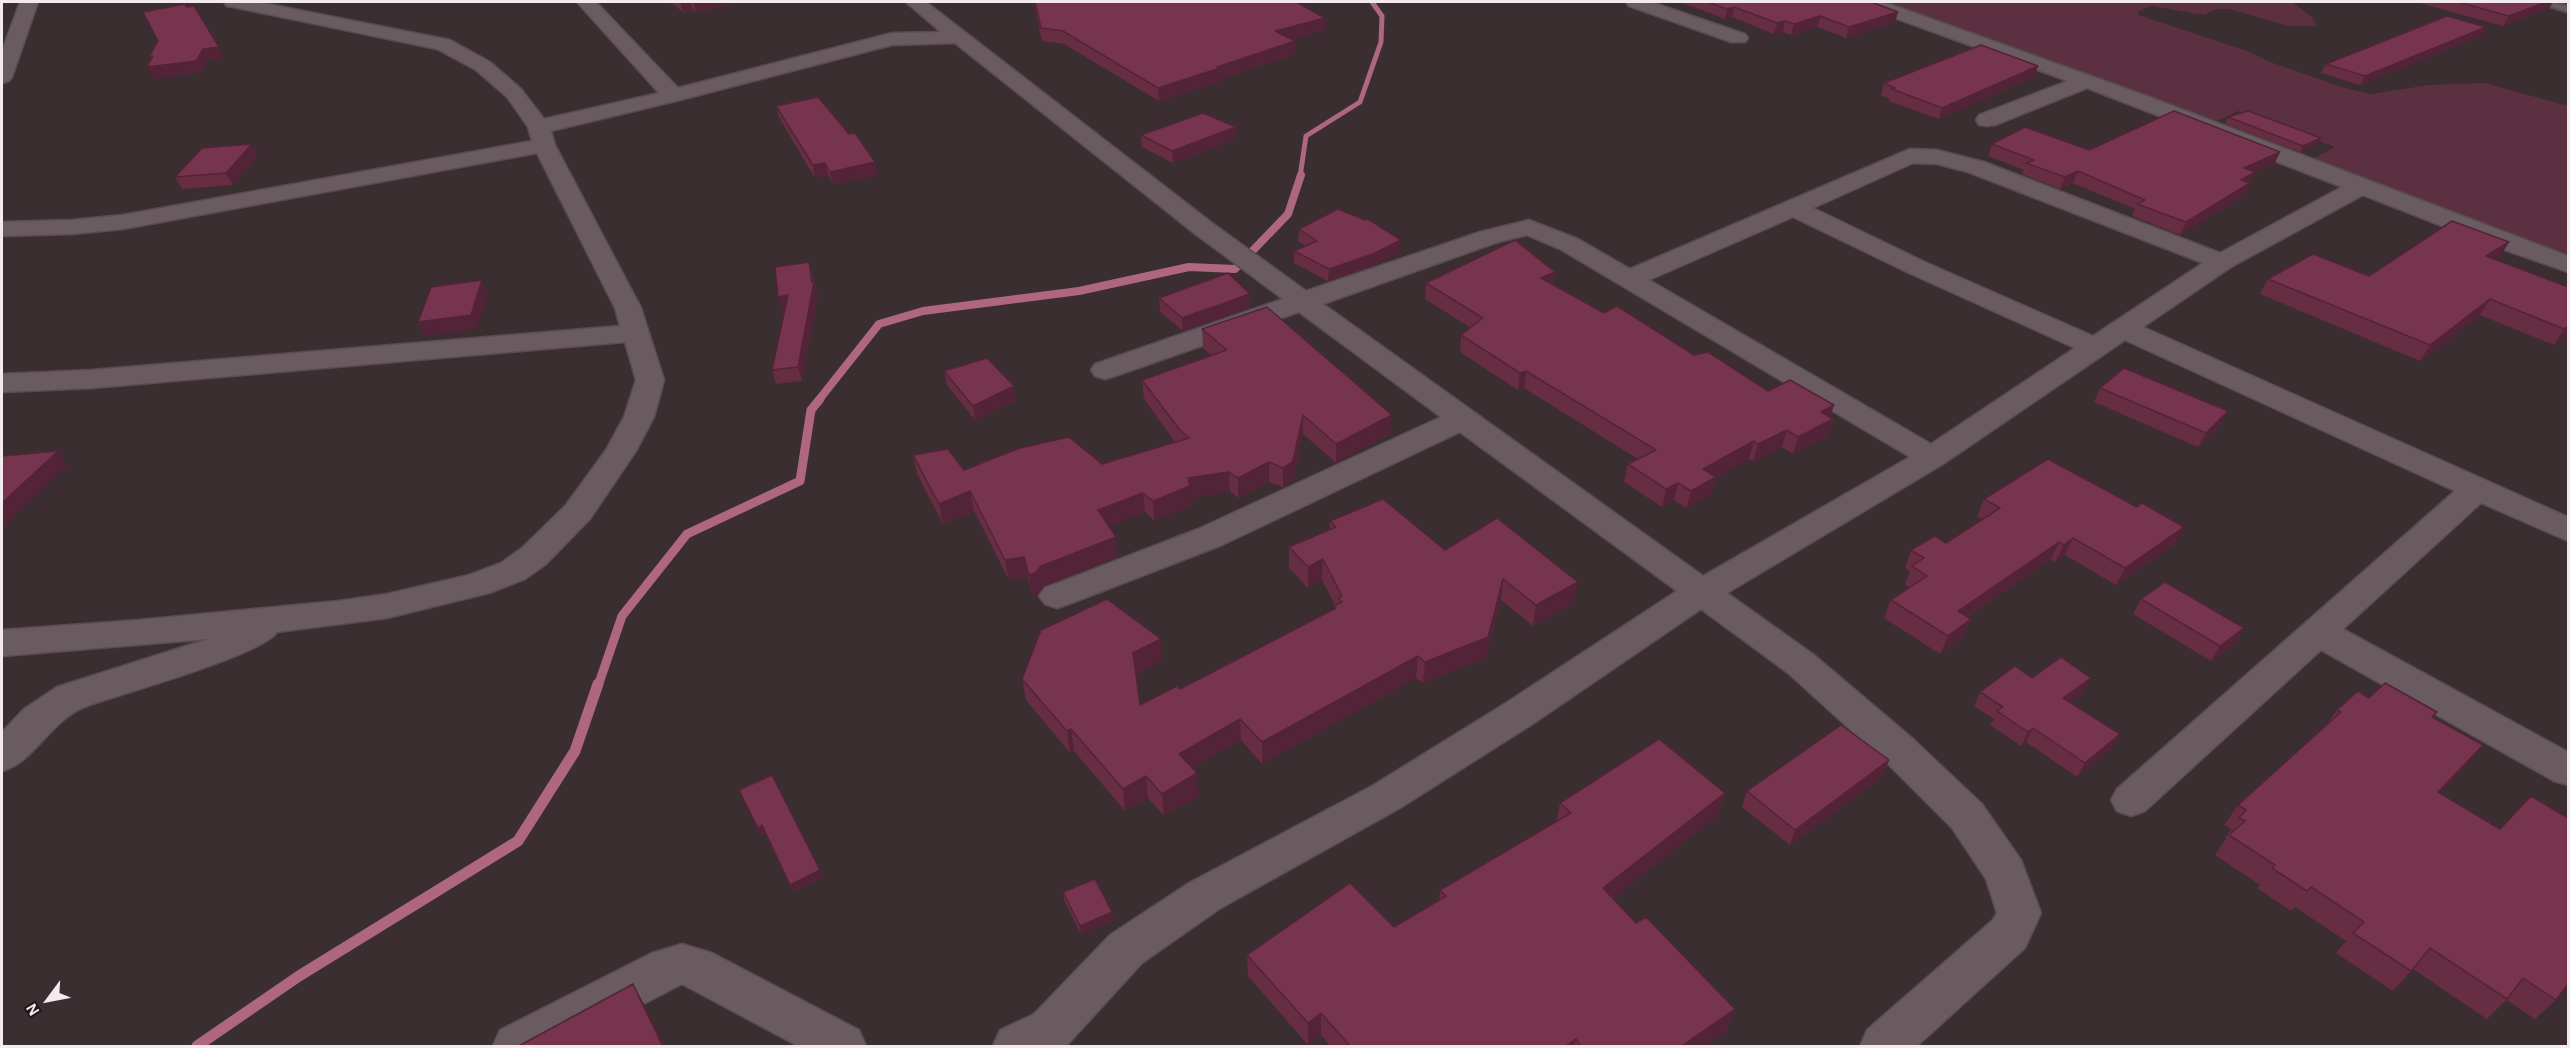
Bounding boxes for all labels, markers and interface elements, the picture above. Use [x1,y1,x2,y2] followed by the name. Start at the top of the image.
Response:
[18,970,78,1030] north arrow
[23,1001,42,1018] text: N

